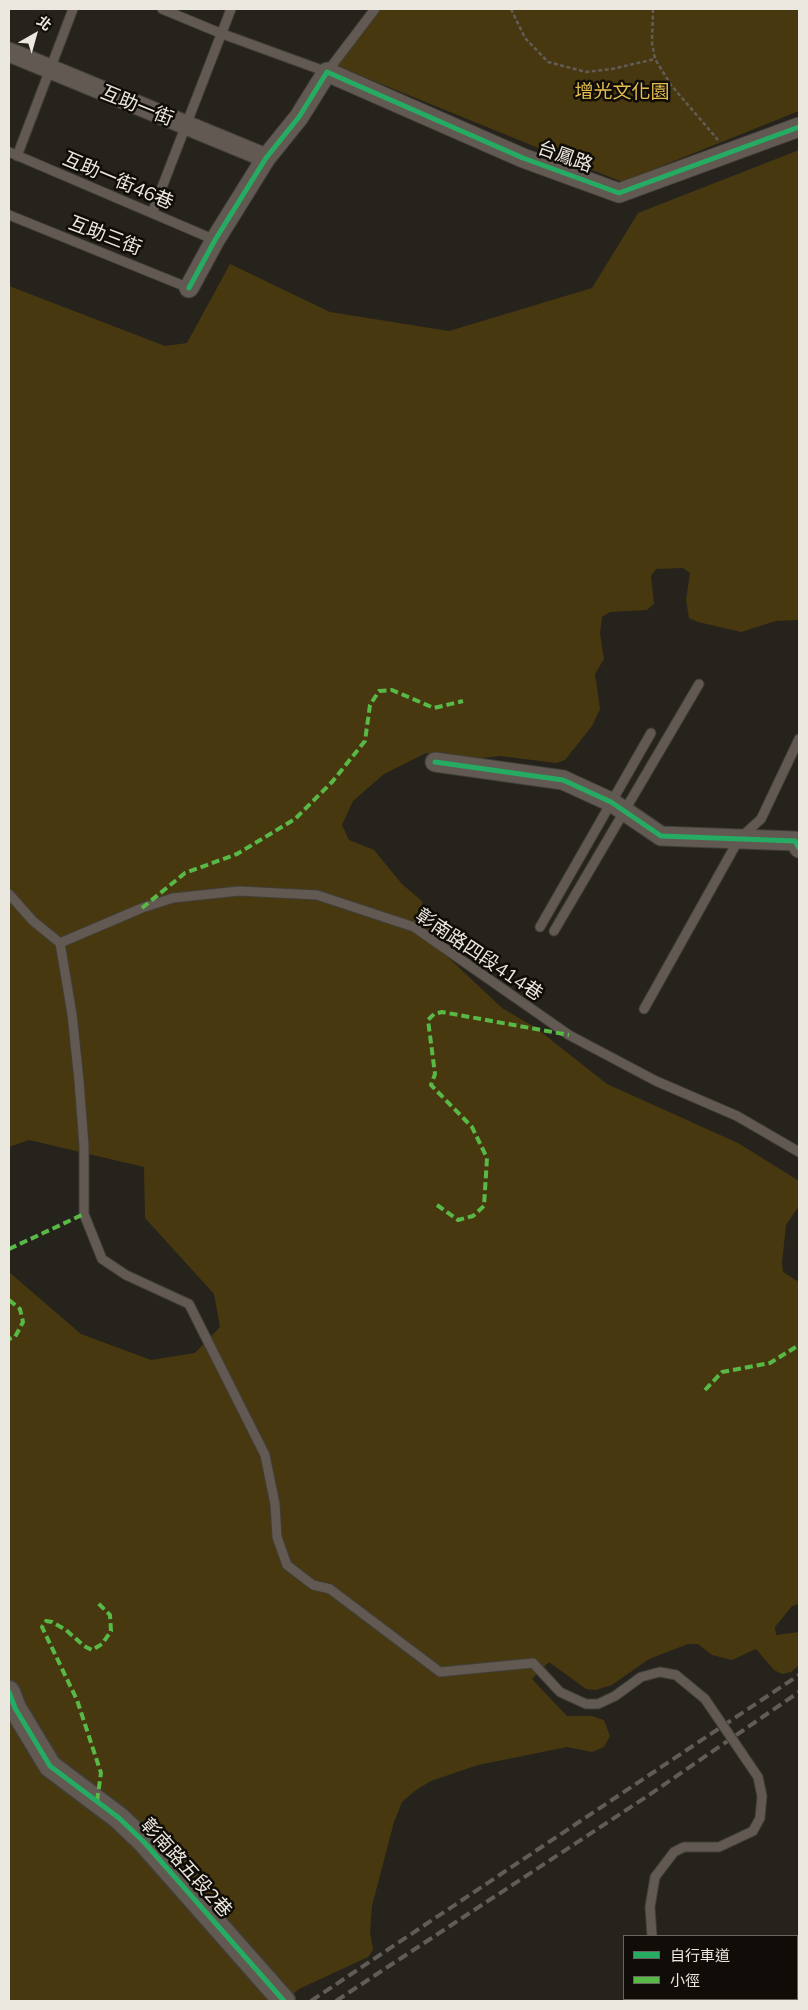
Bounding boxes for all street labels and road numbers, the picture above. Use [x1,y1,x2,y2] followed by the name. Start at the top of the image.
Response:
[97,81,177,131] street label: 互助一街
[534,137,596,177] street label: 台鳳路
[59,147,177,215] street label: 互助一街46巷
[65,212,145,260] street label: 互助三街
[411,904,547,1006] street label: 彰南路四段414巷
[136,1814,236,1922] street label: 彰南路五段2巷

